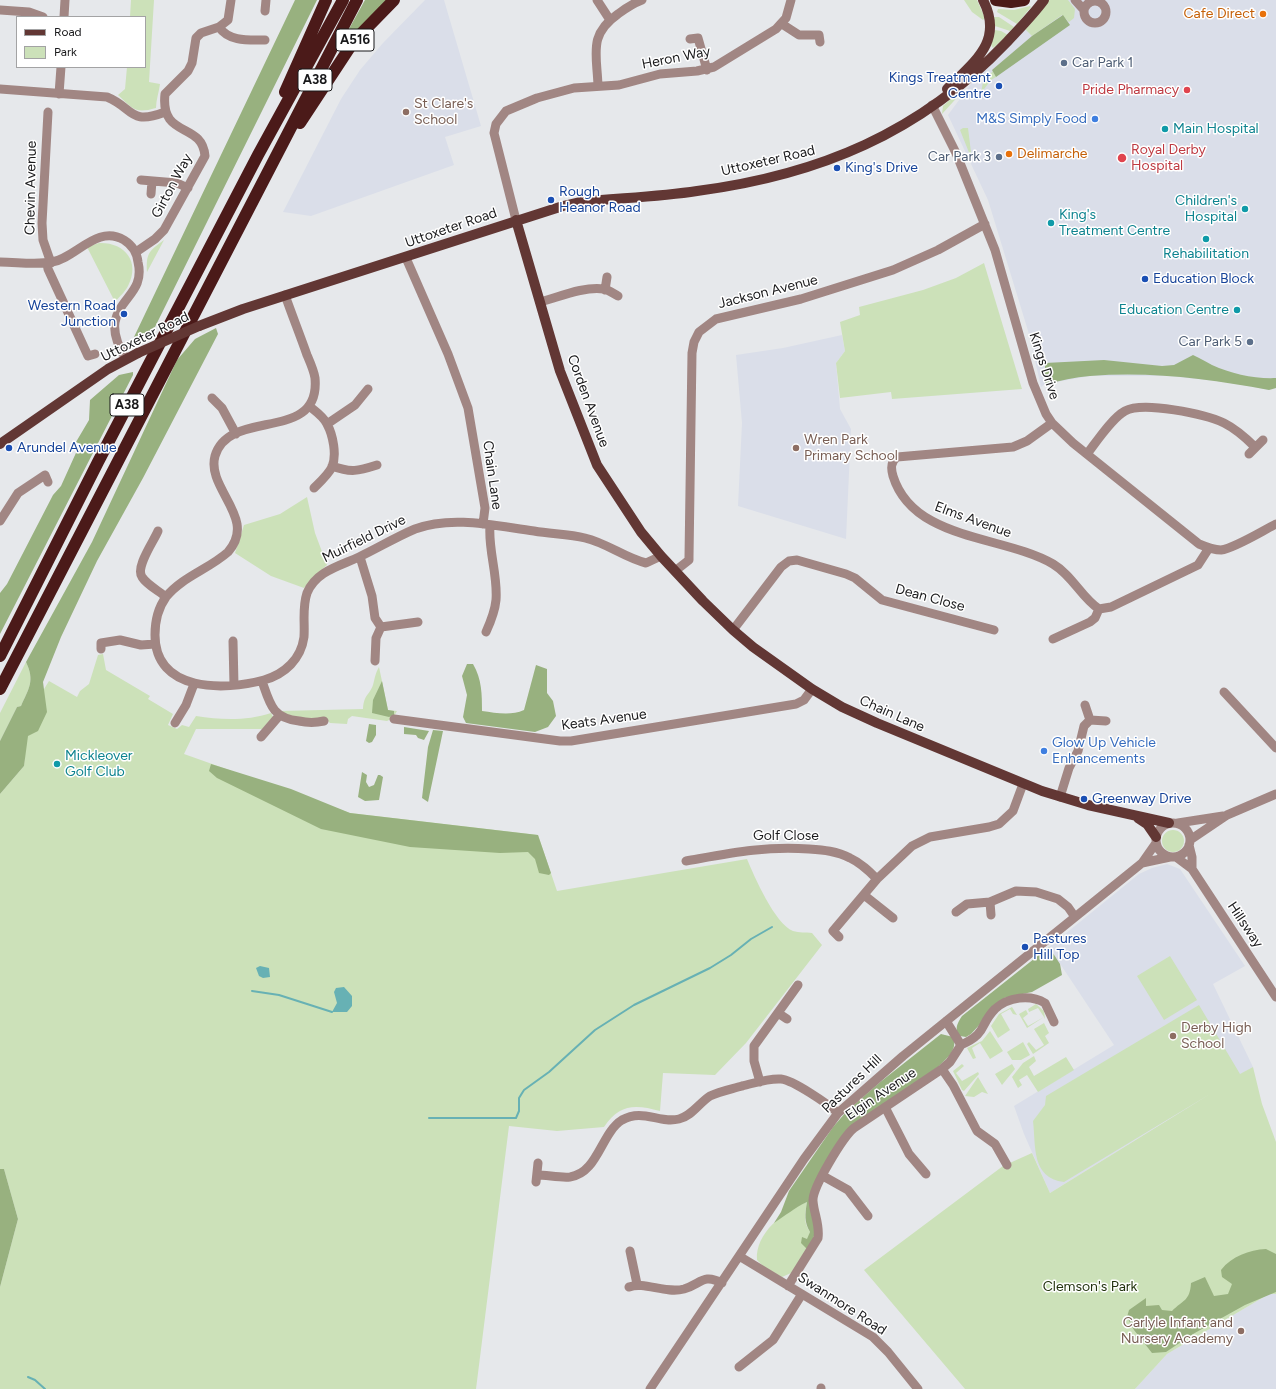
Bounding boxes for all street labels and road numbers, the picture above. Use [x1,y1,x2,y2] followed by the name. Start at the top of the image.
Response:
[336,29,374,51] road number: A516
[640,43,712,73] street label: Heron Way
[298,69,332,91] road number: A38
[22,141,40,235] street label: Chevin Avenue
[719,142,817,180] street label: Uttoxeter Road
[148,151,196,221] street label: Girton Way
[403,204,499,252] street label: Uttoxeter Road
[716,272,820,312] street label: Jackson Avenue
[98,308,192,366] street label: Uttoxeter Road
[1025,330,1063,402] street label: Kings Drive
[563,352,613,450] street label: Corden Avenue
[110,394,144,416] road number: A38
[479,439,505,511] street label: Chain Lane
[932,498,1014,542] street label: Elms Avenue
[320,512,408,566] street label: Muirfield Drive
[893,581,967,615] street label: Dean Close
[857,692,927,736] street label: Chain Lane
[560,706,648,734] street label: Keats Avenue
[753,828,819,844] street label: Golf Close
[1224,899,1266,951] street label: Hillsway
[818,1051,886,1117] street label: Pastures Hill
[843,1064,919,1124] street label: Elgin Avenue
[794,1269,890,1339] street label: Swanmore Road

